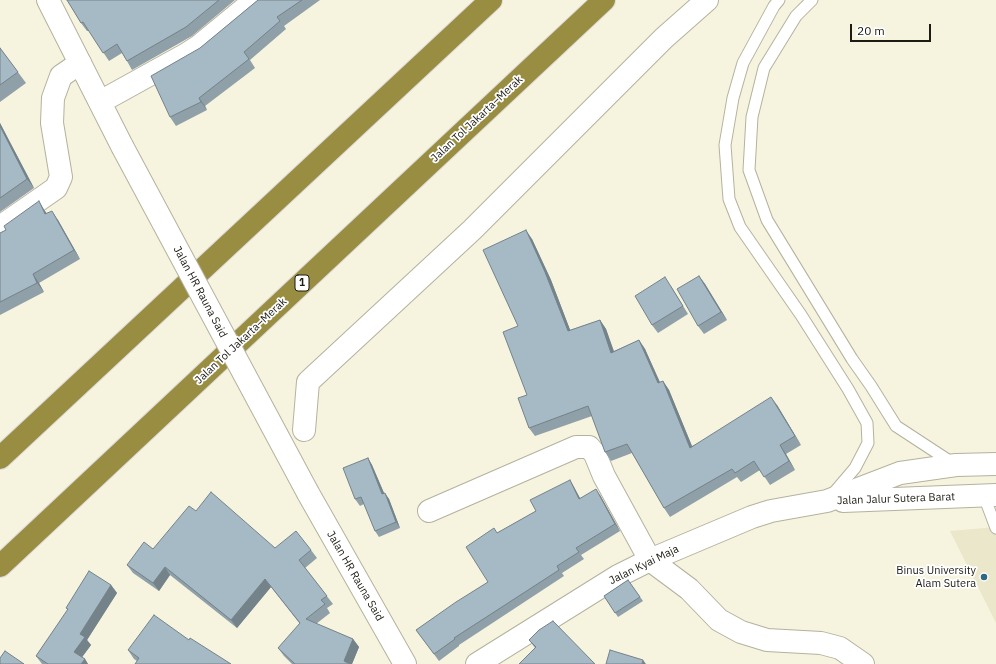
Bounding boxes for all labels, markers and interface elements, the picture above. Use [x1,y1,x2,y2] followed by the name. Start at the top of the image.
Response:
[852,16,933,42] scale bar
[857,23,885,38] text: 20 m
[428,73,526,165] street label: Jalan Tol Jakarta–Merak
[170,244,230,340] street label: Jalan HR Rauna Said
[295,275,309,291] road number: 1
[192,295,290,387] street label: Jalan Tol Jakarta–Merak
[837,490,955,508] street label: Jalan Jalur Sutera Barat
[324,529,386,623] street label: Jalan HR Rauna Said
[607,542,681,588] street label: Jalan Kyai Maja
[896,564,976,590] place label: Binus University Alam Sutera
[979,572,989,582] marker: Binus University Alam Sutera

